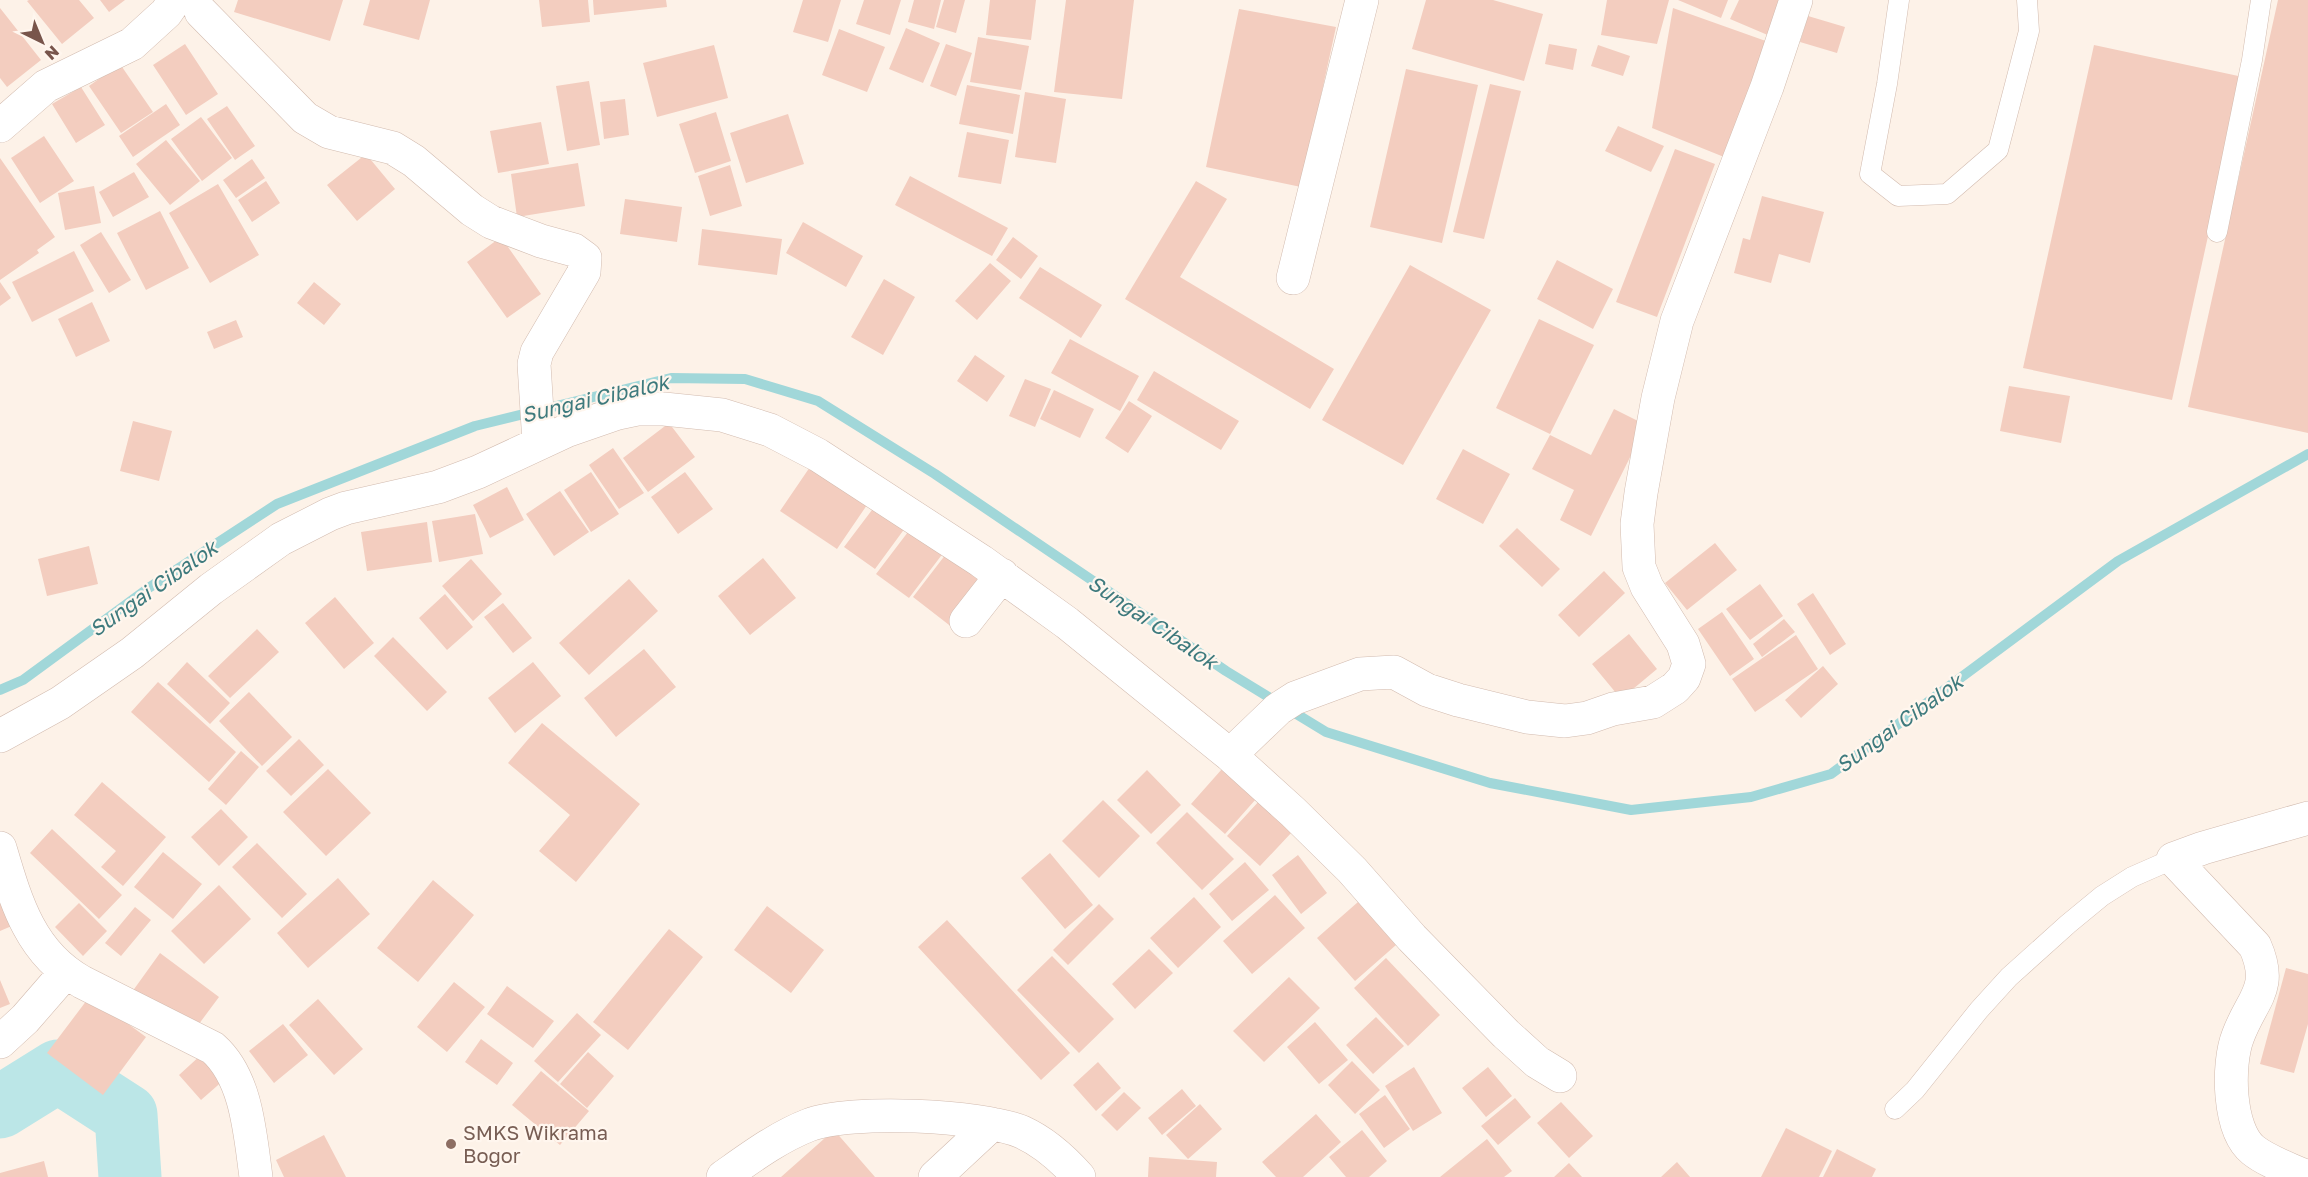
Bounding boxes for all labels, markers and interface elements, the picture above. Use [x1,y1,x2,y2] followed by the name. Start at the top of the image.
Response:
[12,12,72,72] north arrow
[41,42,64,64] text: N
[519,368,673,428] water label: Sungai Cibalok
[84,533,224,642] water label: Sungai Cibalok
[1083,569,1224,676] water label: Sungai Cibalok
[1831,667,1969,778] water label: Sungai Cibalok
[463,1120,608,1167] place label: SMKS Wikrama Bogor
[444,1137,458,1151] marker: SMKS Wikrama Bogor

